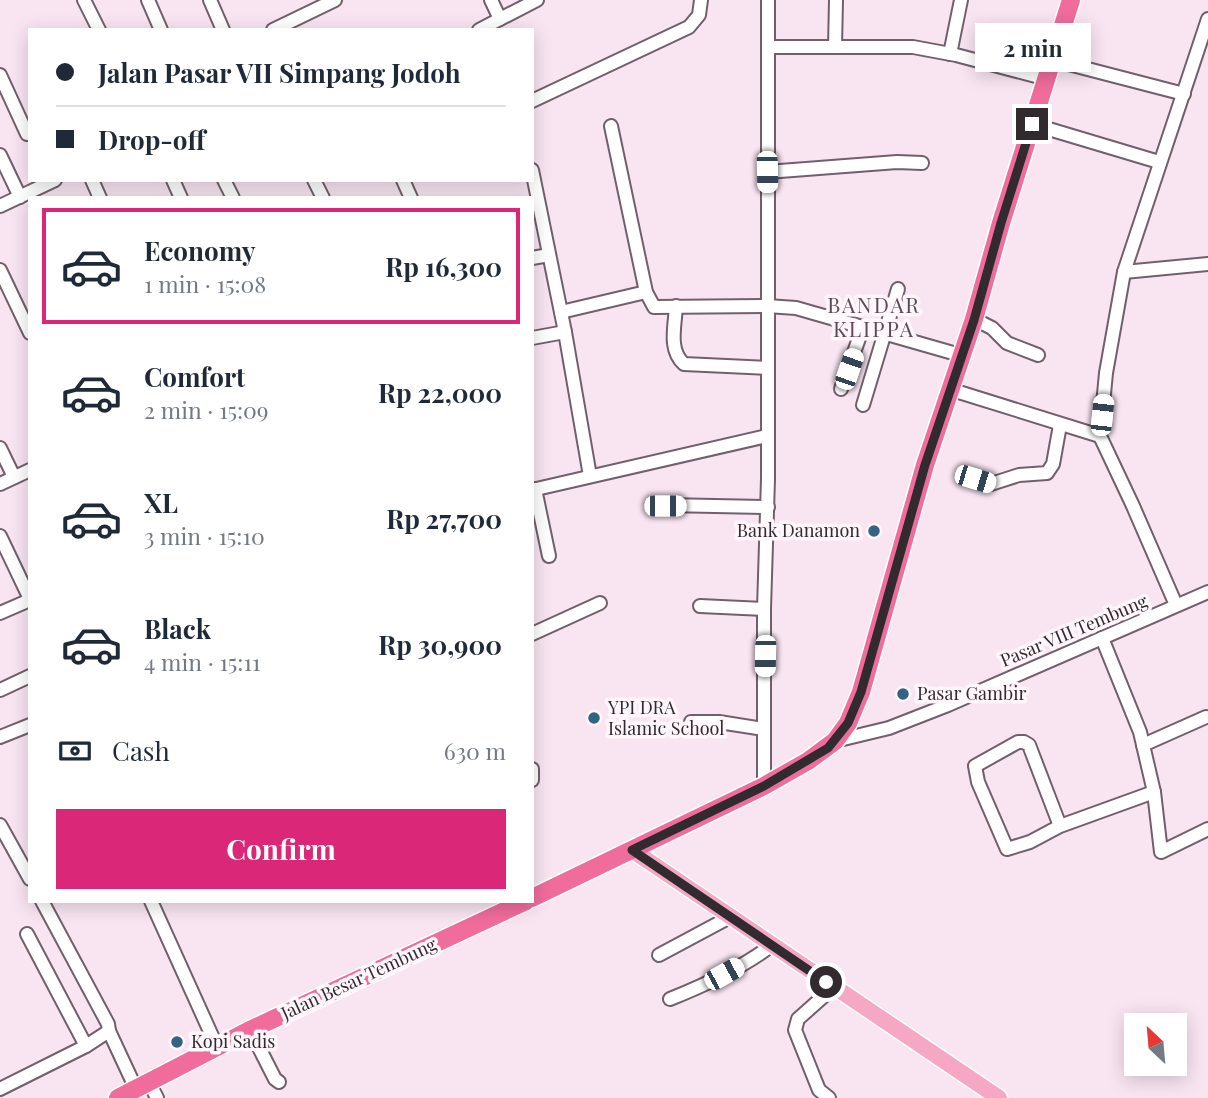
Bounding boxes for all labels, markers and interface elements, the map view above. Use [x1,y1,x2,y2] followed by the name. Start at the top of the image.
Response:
[974,23,1090,72] callout: 2 min
[1003,32,1063,63] text: 2 min
[98,55,461,90] text: Jalan Pasar VII Simpang Jodoh
[1016,108,1048,140] route end
[98,122,205,157] text: Drop-off
[757,151,778,193] car
[144,233,255,268] text: Economy
[60,235,123,298] icon: car
[385,249,502,284] text: Rp 16,300
[144,268,266,299] text: 1 min · 15:08
[827,290,921,342] district label: BANDAR KLIPPA
[833,346,866,392] car
[144,359,245,394] text: Comfort
[60,361,123,424] icon: car
[378,375,502,410] text: Rp 22,000
[1090,393,1115,437] car
[144,394,269,425] text: 2 min · 15:09
[952,463,999,495] car
[144,485,178,520] text: XL
[60,487,123,550] icon: car
[645,496,687,517] car
[386,501,502,536] text: Rp 27,700
[737,518,860,542] place label: Bank Danamon
[144,520,265,551] text: 3 min · 15:10
[866,523,882,539] marker: Bank Danamon
[996,588,1151,672] street label: Pasar VIII Tembung
[144,611,211,646] text: Black
[60,613,123,676] icon: car
[378,627,502,662] text: Rp 30,900
[755,635,776,677] car
[144,646,260,677] text: 4 min · 15:11
[917,681,1026,705] place label: Pasar Gambir
[895,686,911,702] marker: Pasar Gambir
[607,695,724,740] place label: YPI DRA Islamic School
[586,710,602,726] marker: YPI DRA Islamic School
[56,732,94,770] icon: cash
[112,733,170,768] text: Cash
[444,735,506,766] text: 630 m
[56,809,506,889] button: Confirm
[276,931,441,1025] street label: Jalan Besar Tembung
[701,955,748,993] car
[810,966,842,998] route start
[1124,1013,1186,1076] north arrow
[1124,1013,1187,1076] map controls
[191,1029,275,1053] place label: Kopi Sadis
[169,1034,185,1050] marker: Kopi Sadis

